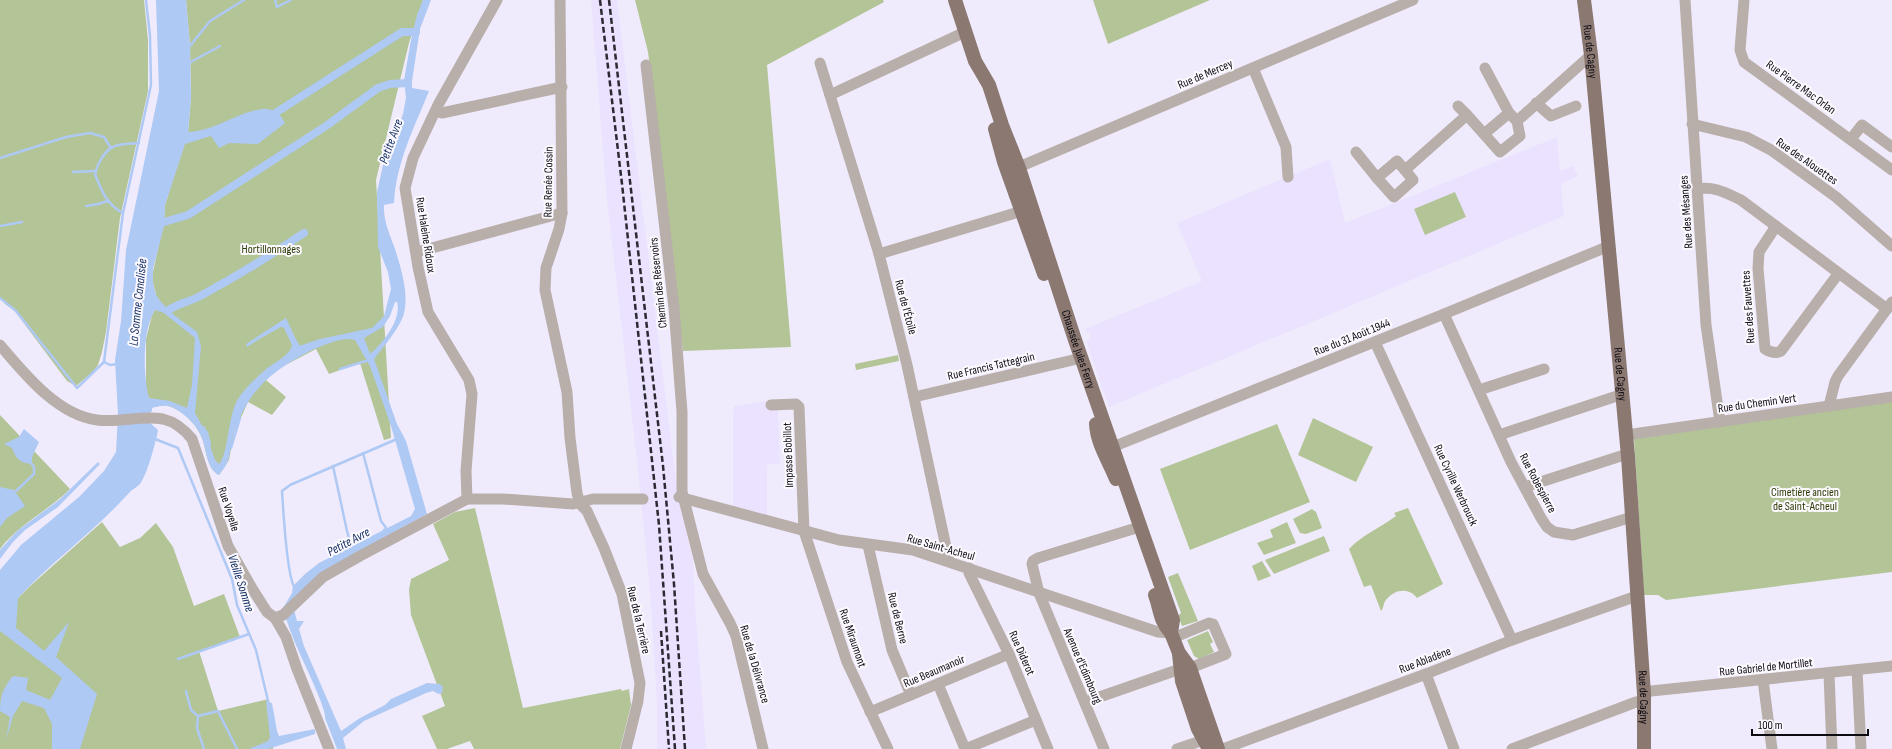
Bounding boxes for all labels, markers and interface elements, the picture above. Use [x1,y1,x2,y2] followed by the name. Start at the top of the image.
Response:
[1579,24,1600,79] street label: Rue de Cagny
[1175,56,1235,93] street label: Rue de Mercey
[1763,57,1839,118] street label: Rue Pierre Mac Orlan
[376,117,406,166] water label: Petite Avre
[1773,135,1841,188] street label: Rue des Alouettes
[540,147,557,218] street label: Rue Renée Cossin
[1676,175,1697,249] street label: Rue des Mésanges
[412,196,439,274] street label: Rue Haleine Ridoux
[646,237,671,329] street label: Chemin des Réservoirs
[242,242,300,257] park label: Hortillonnages
[125,258,151,347] water label: La Somme Canalisée
[1738,270,1759,344] street label: Rue des Fauvettes
[891,278,920,336] street label: Rue de l'Étoile
[1058,308,1099,391] street label: Chaussée Jules Ferry
[1312,315,1392,360] street label: Rue du 31 Août 1944
[1610,347,1630,402] street label: Rue de Cagny
[946,349,1036,384] street label: Rue Francis Tattegrain
[1717,391,1798,416] street label: Rue du Chemin Vert
[780,422,797,488] street label: Impasse Bobillot
[1430,442,1481,529] street label: Rue Cyrille Werbrouck
[1516,451,1560,516] street label: Rue Robespierre
[214,485,243,533] street label: Rue Voyelle
[1771,485,1839,514] park label: Cimetière ancien de Saint-Acheul
[324,524,373,560] water label: Petite Avre
[905,531,976,564] street label: Rue Saint-Acheul
[224,553,258,614] water label: Vieille Somme
[623,585,654,655] street label: Rue de la Terrière
[884,591,911,646] street label: Rue de Berne
[835,607,870,670] street label: Rue Miraumont
[736,623,773,705] street label: Rue de la Délivrance
[1059,625,1105,707] street label: Avenue d'Edimbourg
[1005,629,1038,678] street label: Rue Diderot
[1397,644,1453,677] street label: Rue Abladène
[901,652,968,691] street label: Rue Beaumanoir
[1719,655,1814,680] street label: Rue Gabriel de Mortillet
[1634,670,1651,725] street label: Rue de Cagny
[1752,711,1868,737] scale bar
[1758,718,1783,733] text: 100 m

